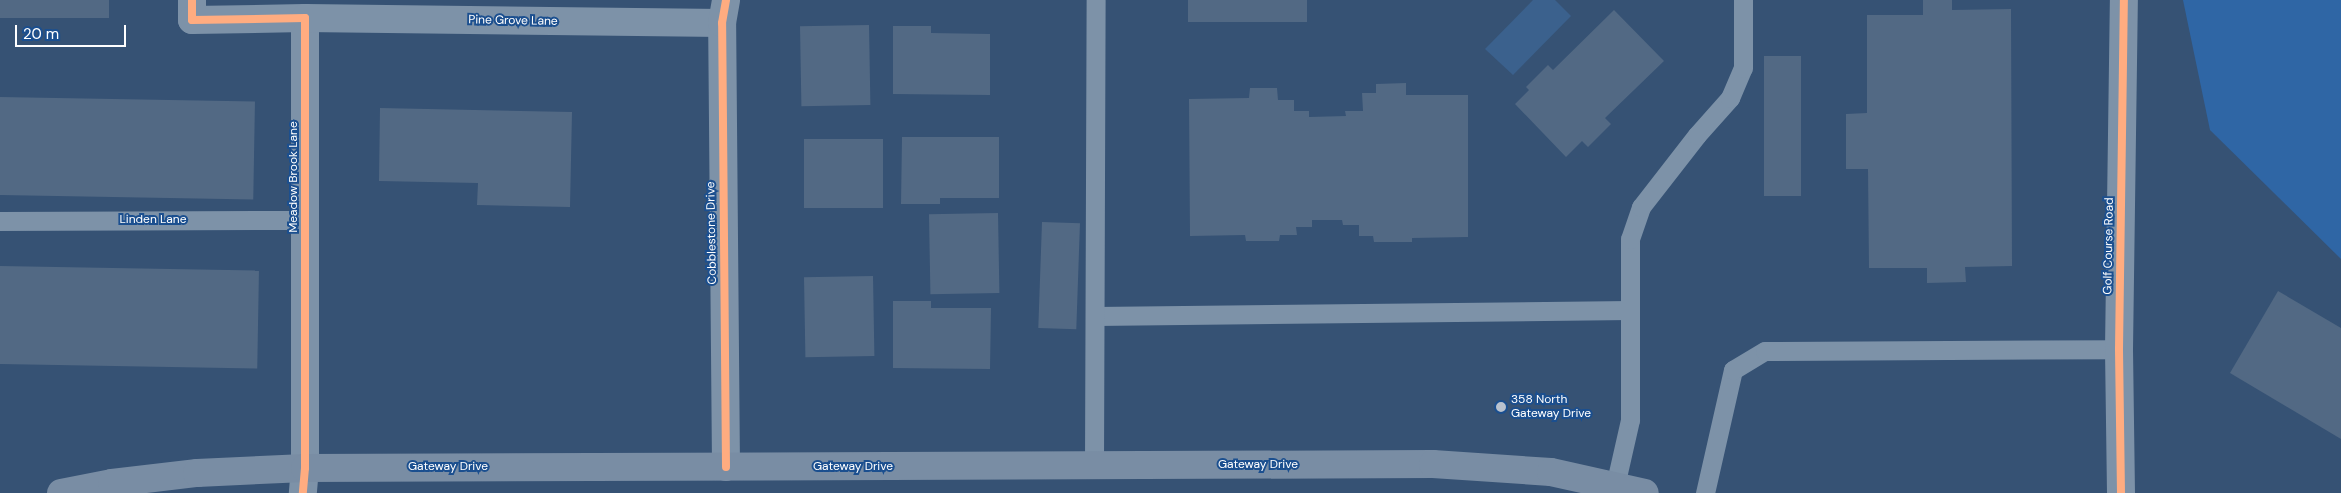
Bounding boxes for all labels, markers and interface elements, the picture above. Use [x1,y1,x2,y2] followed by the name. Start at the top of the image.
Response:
[468,13,558,29] street label: Pine Grove Lane
[18,15,129,47] scale bar
[23,24,59,44] text: 20 m
[287,121,301,233] street label: Meadow Brook Lane
[704,181,720,285] street label: Cobblestone Drive
[2101,197,2117,295] street label: Golf Course Road
[119,213,187,227] street label: Linden Lane
[1511,393,1591,421] place label: 358 North Gateway Drive
[1495,401,1507,413] marker: 358 North Gateway Drive
[1218,458,1298,472] street label: Gateway Drive
[408,460,488,474] street label: Gateway Drive
[813,460,893,474] street label: Gateway Drive

